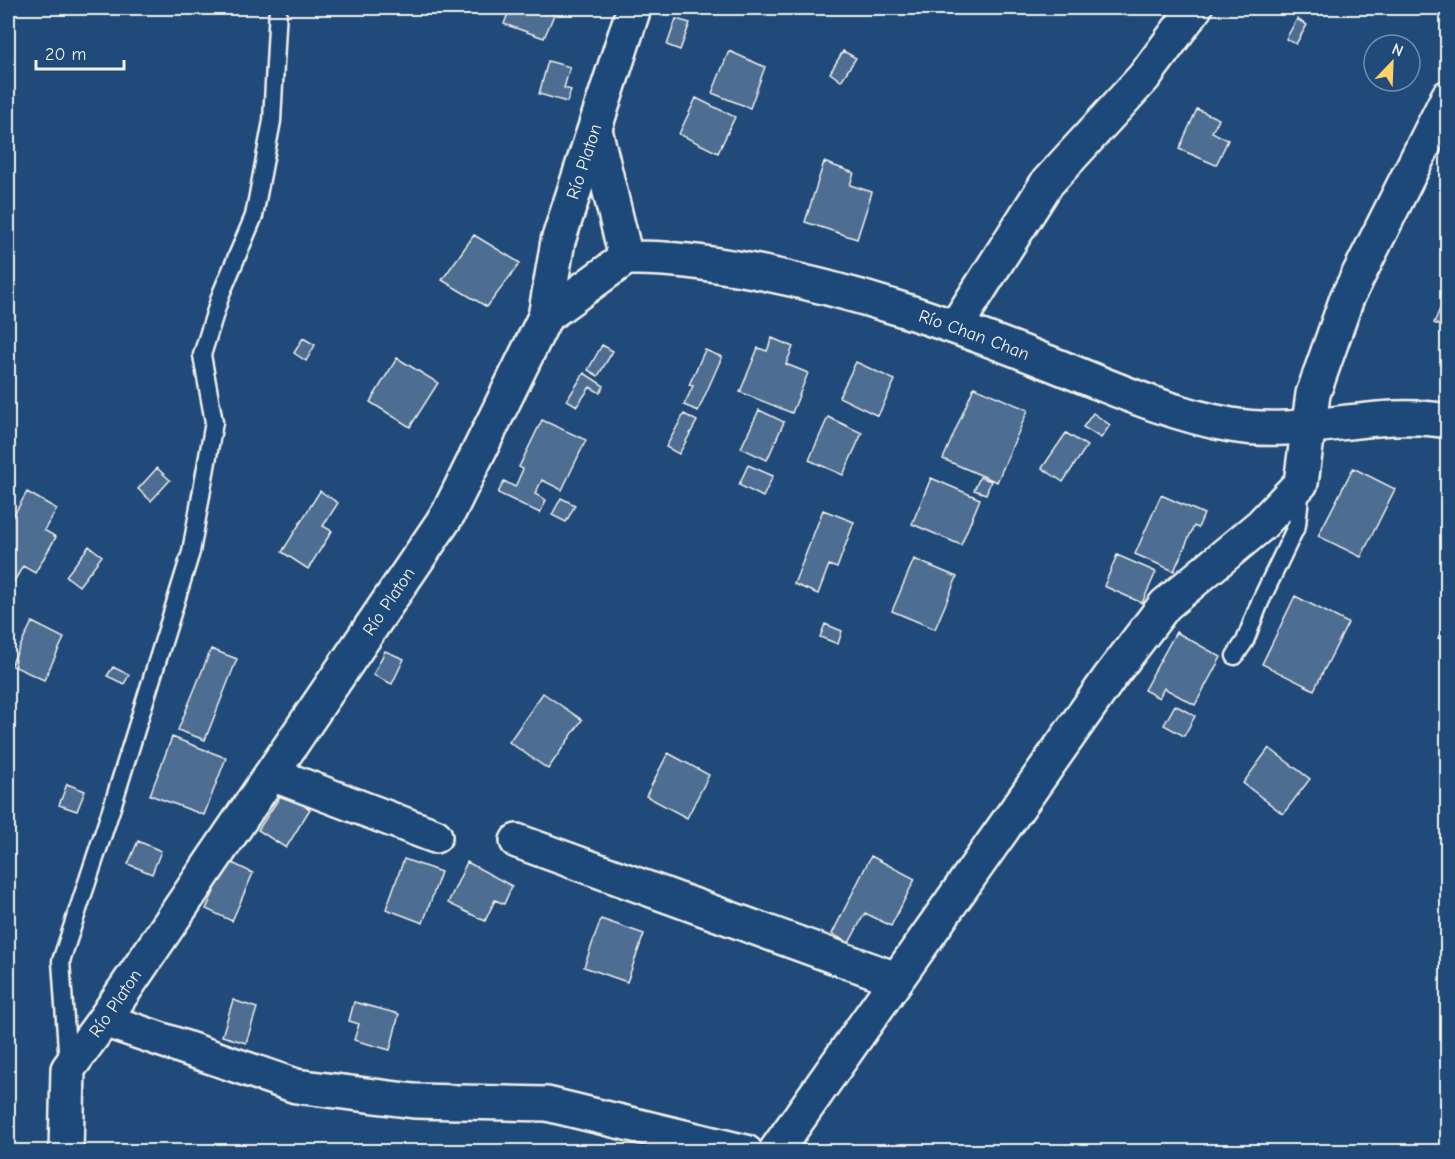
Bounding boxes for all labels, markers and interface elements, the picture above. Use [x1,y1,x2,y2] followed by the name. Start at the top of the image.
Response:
[36,33,124,71] scale bar
[1362,33,1422,93] north arrow
[1389,40,1406,60] text: N
[45,44,86,65] text: 20 m
[562,121,606,202] street label: Río Platon
[916,305,1033,365] street label: Río Chan Chan
[358,563,419,640] street label: Río Platon
[84,965,146,1041] street label: Río Platon

